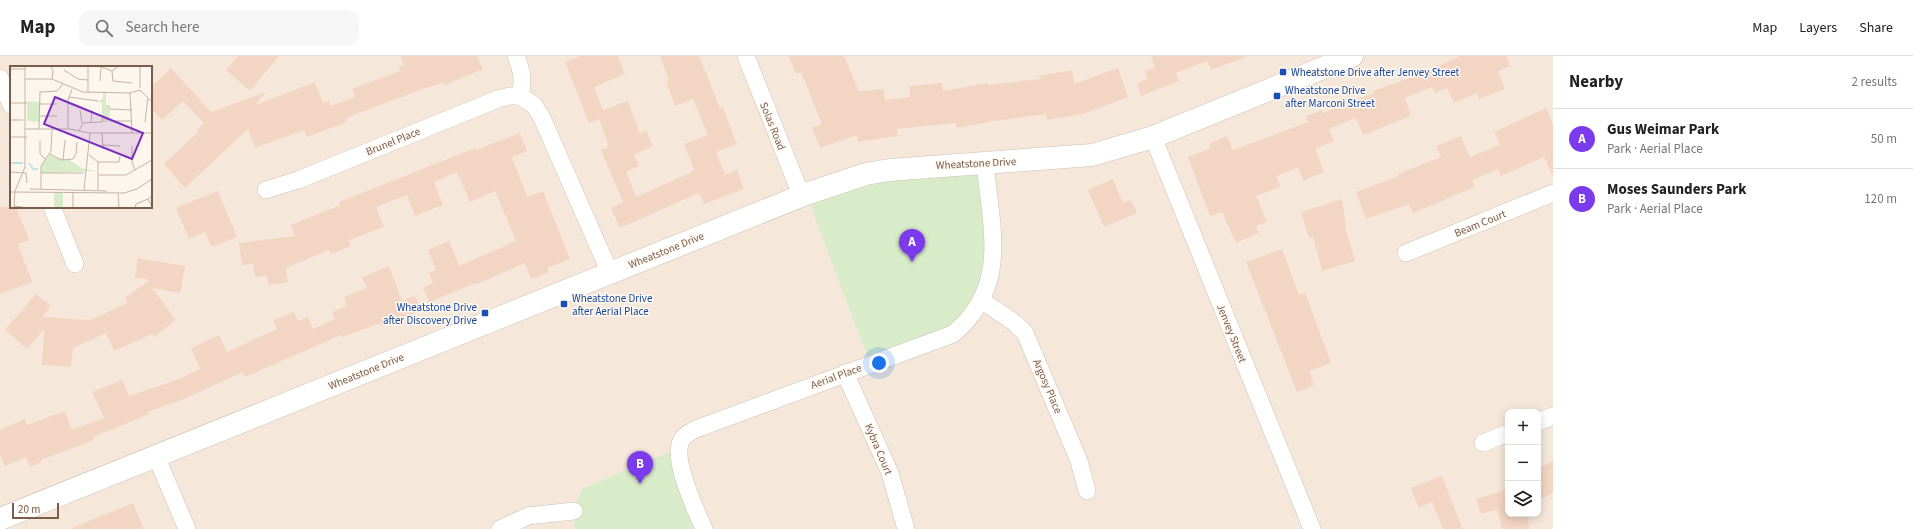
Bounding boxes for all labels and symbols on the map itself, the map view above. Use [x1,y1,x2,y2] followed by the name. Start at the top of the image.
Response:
[1291,65,1459,80] place label: Wheatstone Drive after Jenvey Street
[10,66,152,208] inset map
[1278,67,1288,77] marker: Wheatstone Drive after Jenvey Street
[1285,83,1375,111] place label: Wheatstone Drive after Marconi Street
[1272,91,1282,101] marker: Wheatstone Drive after Marconi Street
[756,100,789,152] street label: Solas Road
[364,124,423,159] street label: Brunel Place
[936,154,1017,173] street label: Wheatstone Drive
[1452,206,1508,241] street label: Beam Court
[626,228,707,272] street label: Wheatstone Drive
[899,229,925,262] pin: A
[572,291,653,319] place label: Wheatstone Drive after Aerial Place
[559,299,569,309] marker: Wheatstone Drive after Aerial Place
[383,300,478,328] place label: Wheatstone Drive after Discovery Drive
[1213,302,1250,365] street label: Jenvey Street
[480,308,490,318] marker: Wheatstone Drive after Discovery Drive
[326,349,407,393] street label: Wheatstone Drive
[869,353,889,373] your location
[1029,357,1066,416] street label: Argosy Place
[809,360,864,393] street label: Aerial Place
[861,421,896,477] street label: Kybra Court
[627,451,653,484] pin: B
[12,501,59,520] scale bar

